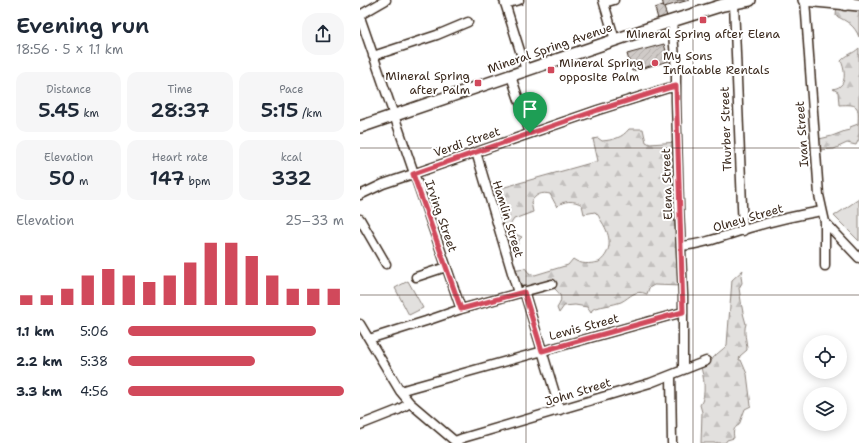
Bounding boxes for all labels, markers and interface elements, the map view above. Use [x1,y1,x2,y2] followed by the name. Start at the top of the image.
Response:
[16,11,149,40] text: Evening run
[302,13,344,55] button: share
[698,15,708,25] marker: Mineral Spring after Elena
[485,19,615,77] street label: Mineral Spring Avenue
[626,26,781,42] place label: Mineral Spring after Elena
[16,41,123,58] text: 18:56 · 5 × 1.1 km
[663,48,770,78] place label: My Sons Inflatable Rentals
[559,55,644,85] place label: Mineral Spring opposite Palm
[650,58,660,68] marker: My Sons Inflatable Rentals
[546,65,556,75] marker: Mineral Spring opposite Palm
[385,68,470,98] place label: Mineral Spring after Palm
[473,78,483,88] marker: Mineral Spring after Palm
[46,82,91,97] text: Distance
[167,82,193,97] text: Time
[279,82,303,97] text: Pace
[717,86,735,172] street label: Thurber Street
[513,92,547,133] pin
[38,97,80,123] text: 5.45
[150,97,210,123] text: 28:37
[261,97,298,123] text: 5:15
[519,98,541,120] icon: arrive
[792,100,812,168] street label: Ivan Street
[80,106,99,121] text: km
[298,106,322,121] text: /km
[432,123,502,161] street label: Verdi Street
[658,148,676,220] street label: Elena Street
[44,150,93,165] text: Elevation
[152,150,208,165] text: Heart rate
[281,150,302,165] text: kcal
[49,165,75,191] text: 50
[149,165,185,191] text: 147
[271,165,312,191] text: 332
[75,174,88,189] text: m
[185,174,211,189] text: bpm
[421,178,461,254] street label: Irving Street
[489,178,527,260] street label: Hamlin Street
[711,200,785,236] street label: Olney Street
[16,212,74,229] text: Elevation
[285,212,344,229] text: 25–33 m
[547,310,621,344] street label: Lewis Street
[16,323,54,340] text: 1.1 km
[80,323,109,340] text: 5:06
[803,335,847,431] map controls
[803,335,847,379] button: locate
[16,353,62,370] text: 2.2 km
[80,353,108,370] text: 5:38
[543,374,613,410] street label: John Street
[16,383,62,400] text: 3.3 km
[80,383,109,400] text: 4:56
[803,387,847,431] button: layers

